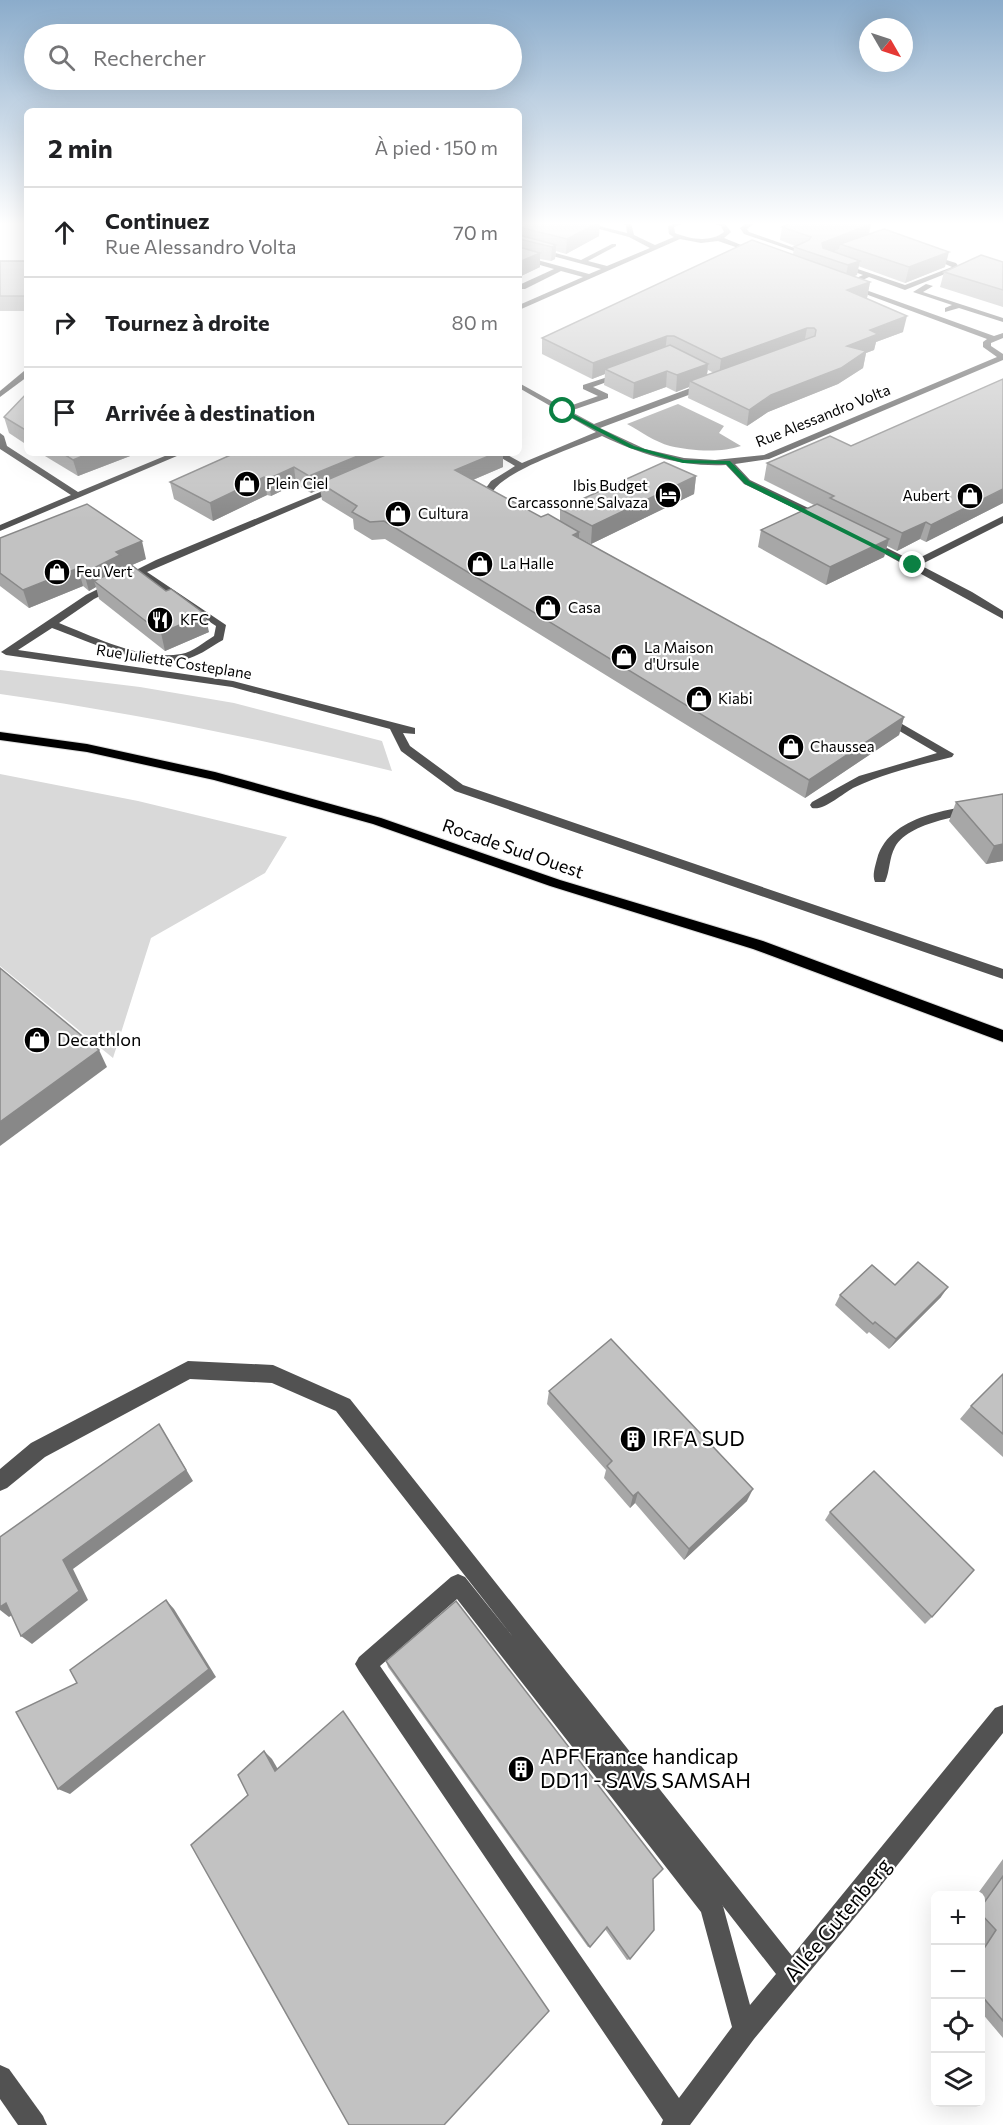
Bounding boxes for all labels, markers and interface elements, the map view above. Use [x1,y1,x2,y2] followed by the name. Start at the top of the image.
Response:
[859,18,913,72] north arrow
[24,24,522,90] search box
[45,41,78,74] icon: search
[93,44,206,71] text: Rechercher
[48,132,113,163] text: 2 min
[375,135,498,159] text: À pied · 150 m
[105,207,210,234] text: Continuez
[48,216,81,249] icon: ahead
[453,220,498,244] text: 70 m
[105,234,296,258] text: Rue Alessandro Volta
[48,306,81,339] icon: right
[105,309,270,336] text: Tournez à droite
[452,310,498,334] text: 80 m
[753,380,893,450] street label: Rue Alessandro Volta
[48,396,81,429] icon: arrive
[549,397,575,423] route start
[105,399,315,426] text: Arrivée à destination
[232,469,262,499] shop icon: Plein Ciel
[266,474,328,492] place label: Plein Ciel
[507,476,648,511] place label: Ibis Budget Carcassonne Salvaza
[653,480,683,510] hotel icon: Ibis Budget Carcassonne Salvaza
[955,481,985,511] shop icon: Aubert
[902,486,950,504] place label: Aubert
[383,499,413,529] shop icon: Cultura
[418,504,469,522] place label: Cultura
[465,549,495,579] shop icon: La Halle
[899,551,925,577] route end
[500,554,554,572] place label: La Halle
[42,557,72,587] shop icon: Feu Vert
[76,562,133,580] place label: Feu Vert
[533,593,563,623] shop icon: Casa
[568,598,601,616] place label: Casa
[145,605,175,635] restaurant icon: KFC
[180,610,209,628] place label: KFC
[644,638,714,673] place label: La Maison d'Ursule
[95,640,253,682] street label: Rue Juliette Costeplane
[609,642,639,672] shop icon: La Maison d'Ursule
[684,684,714,714] shop icon: Kiabi
[718,689,753,707] place label: Kiabi
[776,732,806,762] shop icon: Chaussea
[810,737,874,755] place label: Chaussea
[440,814,587,883] street label: Rocade Sud Ouest
[22,1025,52,1055] shop icon: Decathlon
[57,1028,141,1050] place label: Decathlon
[618,1424,648,1454] building icon: IRFA SUD
[652,1425,745,1450] place label: IRFA SUD
[540,1743,751,1792] place label: APF France handicap DD11 - SAVS SAMSAH
[506,1754,536,1784] building icon: APF France handicap DD11 - SAVS SAMSAH
[778,1852,896,1986] street label: Allée Gutenberg
[931,1891,985,2107] map controls
[931,1891,985,1945] button: +
[931,1945,985,1999] button: −
[931,1999,985,2053] button: locate
[931,2053,985,2107] button: layers

